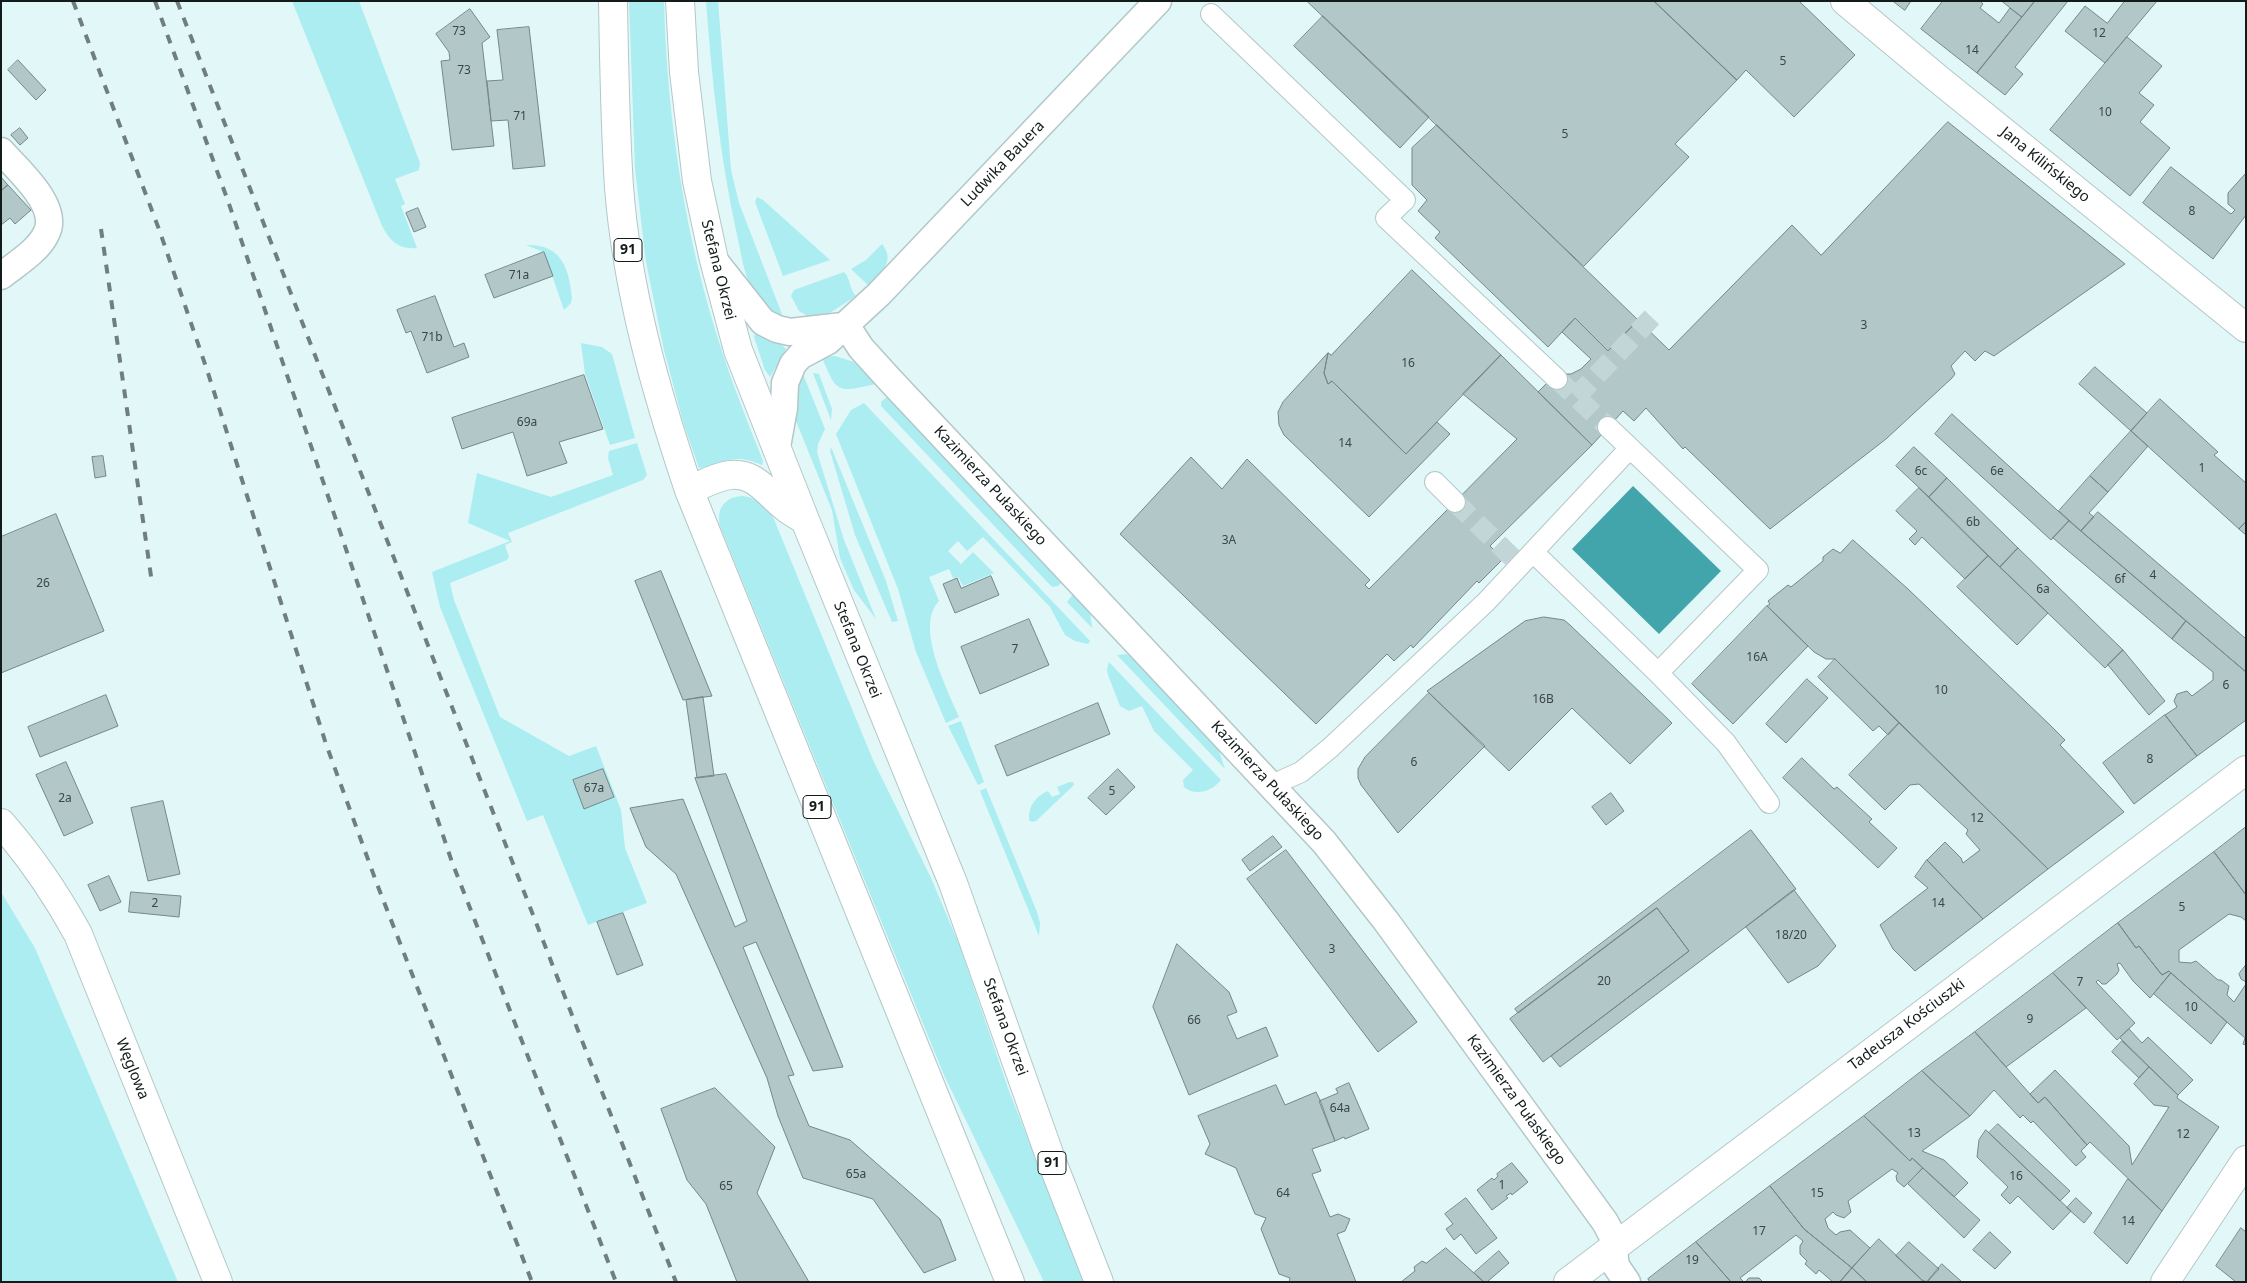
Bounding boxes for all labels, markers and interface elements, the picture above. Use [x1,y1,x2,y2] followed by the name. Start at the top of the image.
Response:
[452,25,466,39] house number: 73
[2092,27,2106,41] house number: 12
[1965,44,1979,58] house number: 14
[1780,55,1786,69] house number: 5
[457,64,471,78] house number: 73
[2098,106,2112,120] house number: 10
[513,110,527,124] house number: 71
[957,117,1049,211] street label: Ludwika Bauera
[1997,123,2093,207] street label: Jana Kilińskiego
[1562,128,1568,142] house number: 5
[2189,205,2195,219] house number: 8
[697,218,739,322] street label: Stefana Okrzei
[614,238,642,262] road number: 91
[509,269,529,283] house number: 71a
[1861,319,1867,333] house number: 3
[421,331,443,345] house number: 71b
[1401,357,1415,371] house number: 16
[517,416,537,430] house number: 69a
[930,422,1050,550] street label: Kazimierza Pułaskiego
[1338,437,1352,451] house number: 14
[2199,462,2205,476] house number: 1
[1915,465,1927,479] house number: 6c
[1990,465,2004,479] house number: 6e
[1966,516,1980,530] house number: 6b
[1222,534,1236,548] house number: 3A
[2150,569,2156,583] house number: 4
[2115,573,2125,587] house number: 6f
[36,577,50,591] house number: 26
[2036,583,2050,597] house number: 6a
[829,599,885,701] street label: Stefana Okrzei
[1012,643,1018,657] house number: 7
[1746,651,1768,665] house number: 16A
[2223,679,2229,693] house number: 6
[1934,684,1948,698] house number: 10
[1532,693,1554,707] house number: 16B
[1207,717,1327,845] street label: Kazimierza Pułaskiego
[2147,753,2153,767] house number: 8
[1411,756,1417,770] house number: 6
[584,782,604,796] house number: 67a
[1109,785,1115,799] house number: 5
[58,792,72,806] house number: 2a
[803,796,831,819] road number: 91
[1970,812,1984,826] house number: 12
[152,897,158,911] house number: 2
[1931,897,1945,911] house number: 14
[2179,901,2185,915] house number: 5
[1775,929,1807,943] house number: 18/20
[1329,943,1335,957] house number: 3
[1597,975,1611,989] house number: 20
[1845,975,1969,1075] street label: Tadeusza Kościuszki
[979,976,1031,1078] street label: Stefana Okrzei
[2077,976,2083,990] house number: 7
[2184,1001,2198,1015] house number: 10
[2027,1013,2033,1027] house number: 9
[1187,1014,1201,1028] house number: 66
[1463,1031,1569,1169] street label: Kazimierza Pułaskiego
[112,1036,152,1102] street label: Węglowa
[1330,1102,1350,1116] house number: 64a
[1907,1127,1921,1141] house number: 13
[2176,1128,2190,1142] house number: 12
[1038,1152,1066,1174] road number: 91
[846,1168,866,1182] house number: 65a
[2009,1170,2023,1184] house number: 16
[1499,1179,1505,1193] house number: 1
[719,1180,733,1194] house number: 65
[1276,1187,1290,1201] house number: 64
[1810,1187,1824,1201] house number: 15
[2121,1215,2135,1229] house number: 14
[1752,1225,1766,1239] house number: 17
[1685,1254,1699,1268] house number: 19

